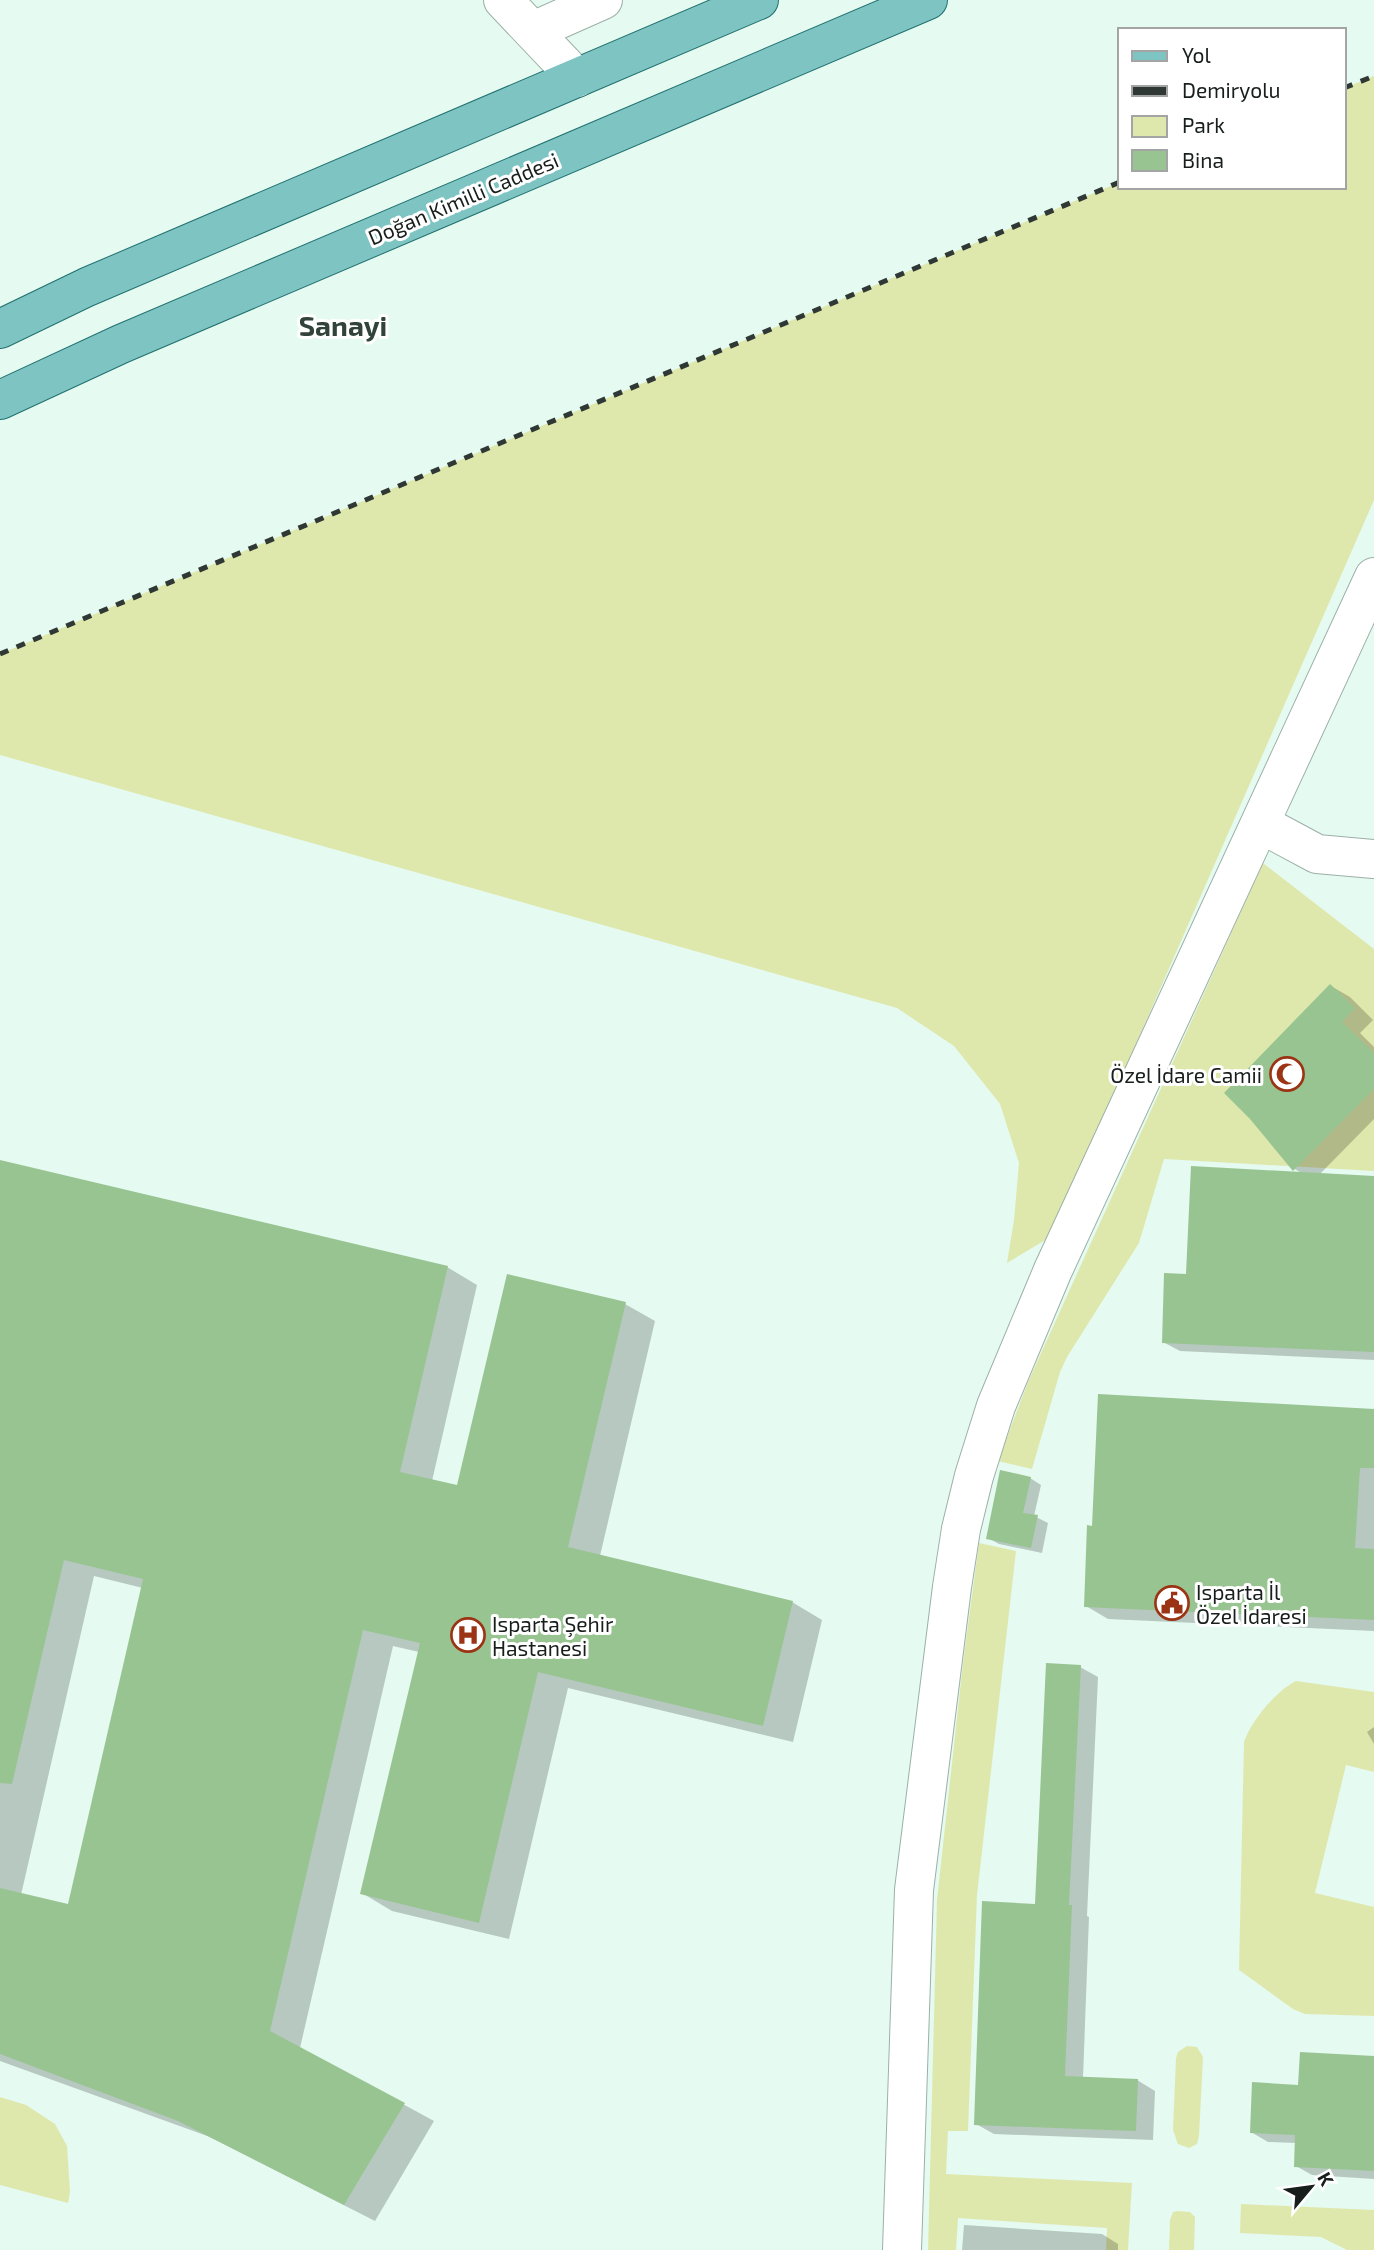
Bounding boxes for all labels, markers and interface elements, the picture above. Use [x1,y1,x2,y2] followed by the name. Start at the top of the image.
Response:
[1118,28,1346,189] legend
[1182,42,1211,67] text: Yol
[1182,77,1280,102] text: Demiryolu
[1182,112,1225,137] text: Park
[364,147,562,249] street label: Doğan Kimilli Caddesi
[1182,147,1224,172] text: Bina
[299,308,387,342] district label: Sanayi
[1268,1055,1306,1093] mosque icon: Özel İdare Camii
[1110,1062,1262,1087] place label: Özel İdare Camii
[1196,1579,1307,1628] place label: Isparta İl Özel İdaresi
[1153,1584,1191,1622] public building icon: Isparta İl Özel İdaresi
[492,1611,614,1660] place label: Isparta Şehir Hastanesi
[449,1616,487,1654] hospital icon: Isparta Şehir Hastanesi
[1276,2152,1346,2222] north arrow
[1313,2168,1339,2189] text: K

